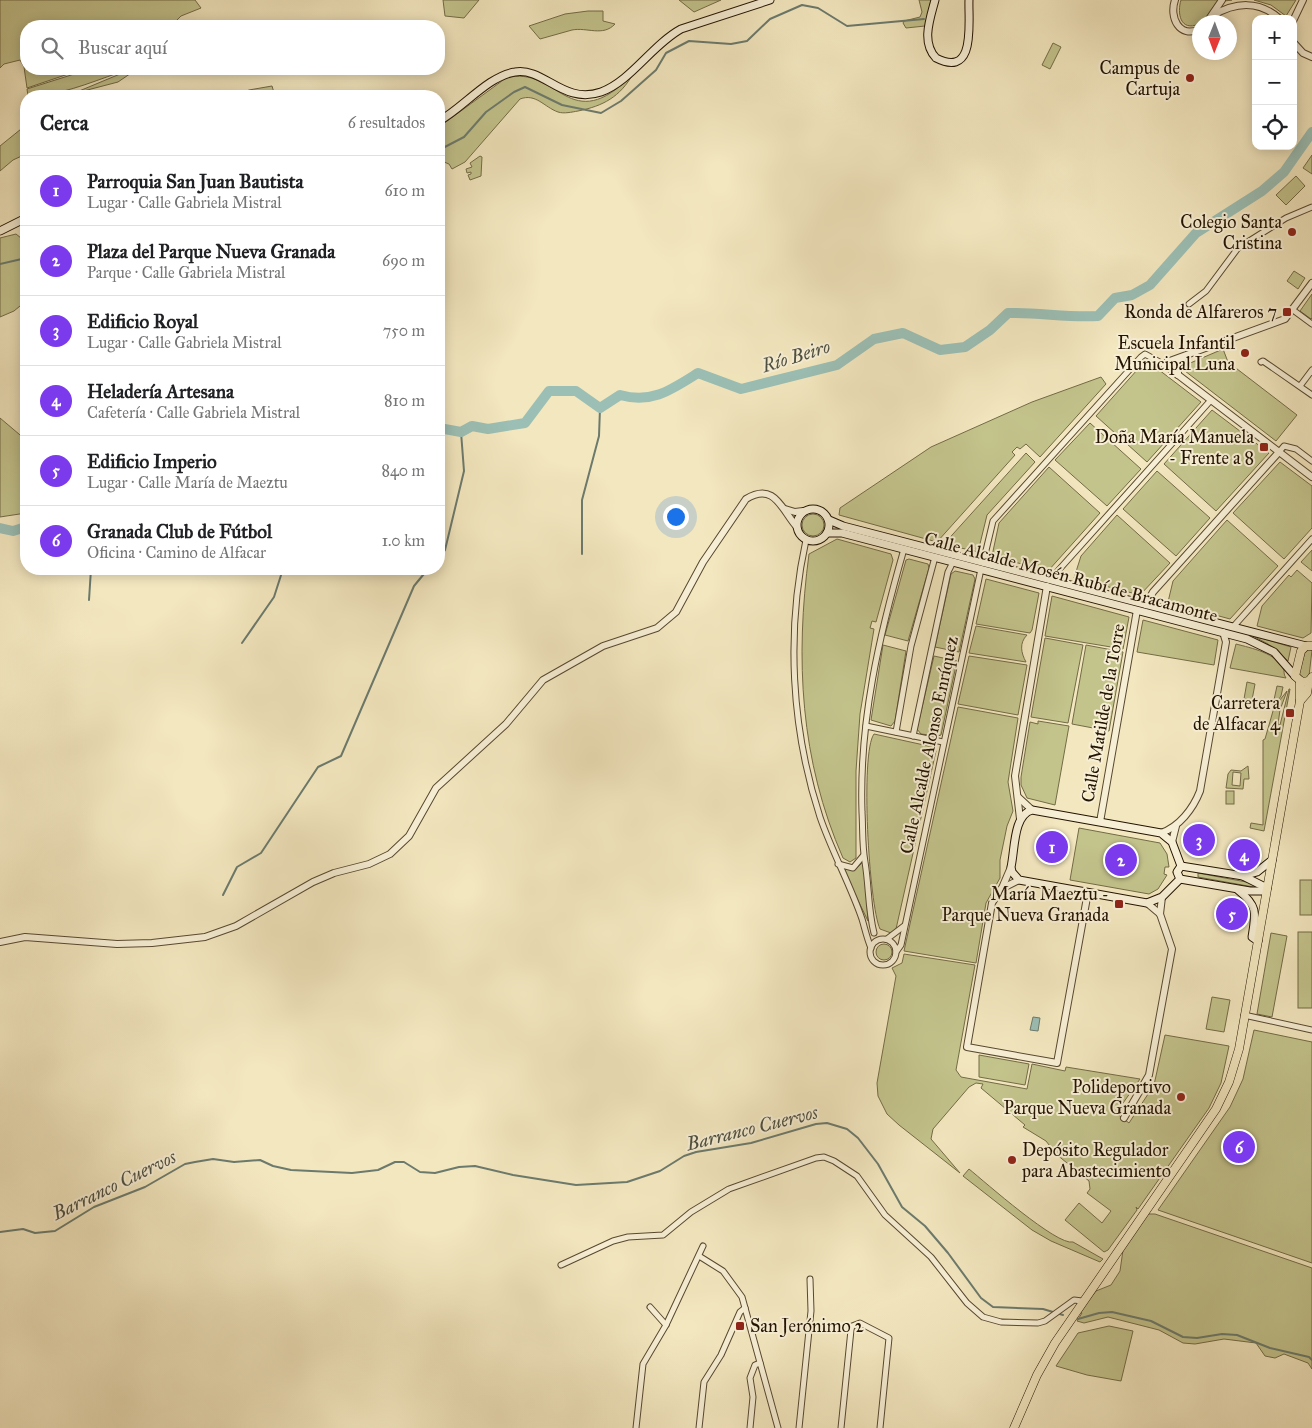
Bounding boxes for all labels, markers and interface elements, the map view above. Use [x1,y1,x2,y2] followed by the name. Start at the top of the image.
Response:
[1192,15,1237,60] north arrow
[1252,15,1297,150] map controls
[1252,15,1297,60] button: +
[20,20,445,75] search box
[38,34,66,62] icon: search
[78,36,167,59] text: Buscar aquí
[1099,57,1180,100] place label: Campus de Cartuja
[1252,60,1297,105] button: −
[1184,72,1196,84] marker: Campus de Cartuja
[1252,105,1297,150] button: locate
[40,110,89,136] text: Cerca
[348,113,425,132] text: 6 resultados
[87,170,303,193] text: Parroquia San Juan Bautista
[53,181,59,200] text: 1
[384,181,425,200] text: 610 m
[87,193,281,212] text: Lugar · Calle Gabriela Mistral
[1180,211,1282,254] place label: Colegio Santa Cristina
[1286,226,1298,238] marker: Colegio Santa Cristina
[87,240,335,263] text: Plaza del Parque Nueva Granada
[52,251,60,270] text: 2
[382,251,425,270] text: 690 m
[87,263,285,282] text: Parque · Calle Gabriela Mistral
[1124,301,1277,323] place label: Ronda de Alfareros 7
[1281,306,1293,318] marker: Ronda de Alfareros 7
[87,310,198,333] text: Edificio Royal
[53,321,59,340] text: 3
[383,321,425,340] text: 750 m
[1114,332,1235,375] place label: Escuela Infantil Municipal Luna
[87,333,281,352] text: Lugar · Calle Gabriela Mistral
[758,335,833,378] water label: Río Beiro
[1239,347,1251,359] marker: Escuela Infantil Municipal Luna
[87,380,234,403] text: Heladería Artesana
[52,391,60,410] text: 4
[384,391,425,410] text: 810 m
[87,403,300,422] text: Cafetería · Calle Gabriela Mistral
[1095,426,1254,469] place label: Doña María Manuela - Frente a 8
[1258,441,1270,453] marker: Doña María Manuela - Frente a 8
[87,450,217,473] text: Edificio Imperio
[52,461,60,480] text: 5
[381,461,425,480] text: 840 m
[87,473,288,492] text: Lugar · Calle María de Maeztu
[663,504,689,530] your location
[87,520,272,543] text: Granada Club de Fútbol
[922,527,1220,627] street label: Calle Alcalde Mosén Rubí de Bracamonte
[52,531,60,550] text: 6
[382,531,425,550] text: 1.0 km
[87,543,266,562] text: Oficina · Camino de Alfacar
[1076,622,1130,804] street label: Calle Matilde de la Torre
[895,634,964,856] street label: Calle Alcalde Alonso Enríquez
[1193,692,1281,735] place label: Carretera de Alfacar 4
[1284,707,1296,719] marker: Carretera de Alfacar 4
[1183,821,1215,859] pin: 3
[1036,828,1068,866] pin: 1
[1228,836,1260,874] pin: 4
[1105,841,1137,879] pin: 2
[942,883,1109,927] place label: María Maeztu - Parque Nueva Granada
[1216,895,1248,933] pin: 5
[1113,898,1125,910] marker: María Maeztu - Parque Nueva Granada
[1004,1076,1171,1120] place label: Polideportivo Parque Nueva Granada
[1175,1091,1187,1103] marker: Polideportivo Parque Nueva Granada
[683,1100,821,1156] water label: Barranco Cuervos
[1223,1128,1255,1166] pin: 6
[1021,1139,1171,1182] place label: Depósito Regulador para Abastecimiento
[48,1145,180,1225] water label: Barranco Cuervos
[1006,1154,1018,1166] marker: Depósito Regulador para Abastecimiento
[750,1315,864,1338] place label: San Jerónimo 2
[734,1320,746,1332] marker: San Jerónimo 2

